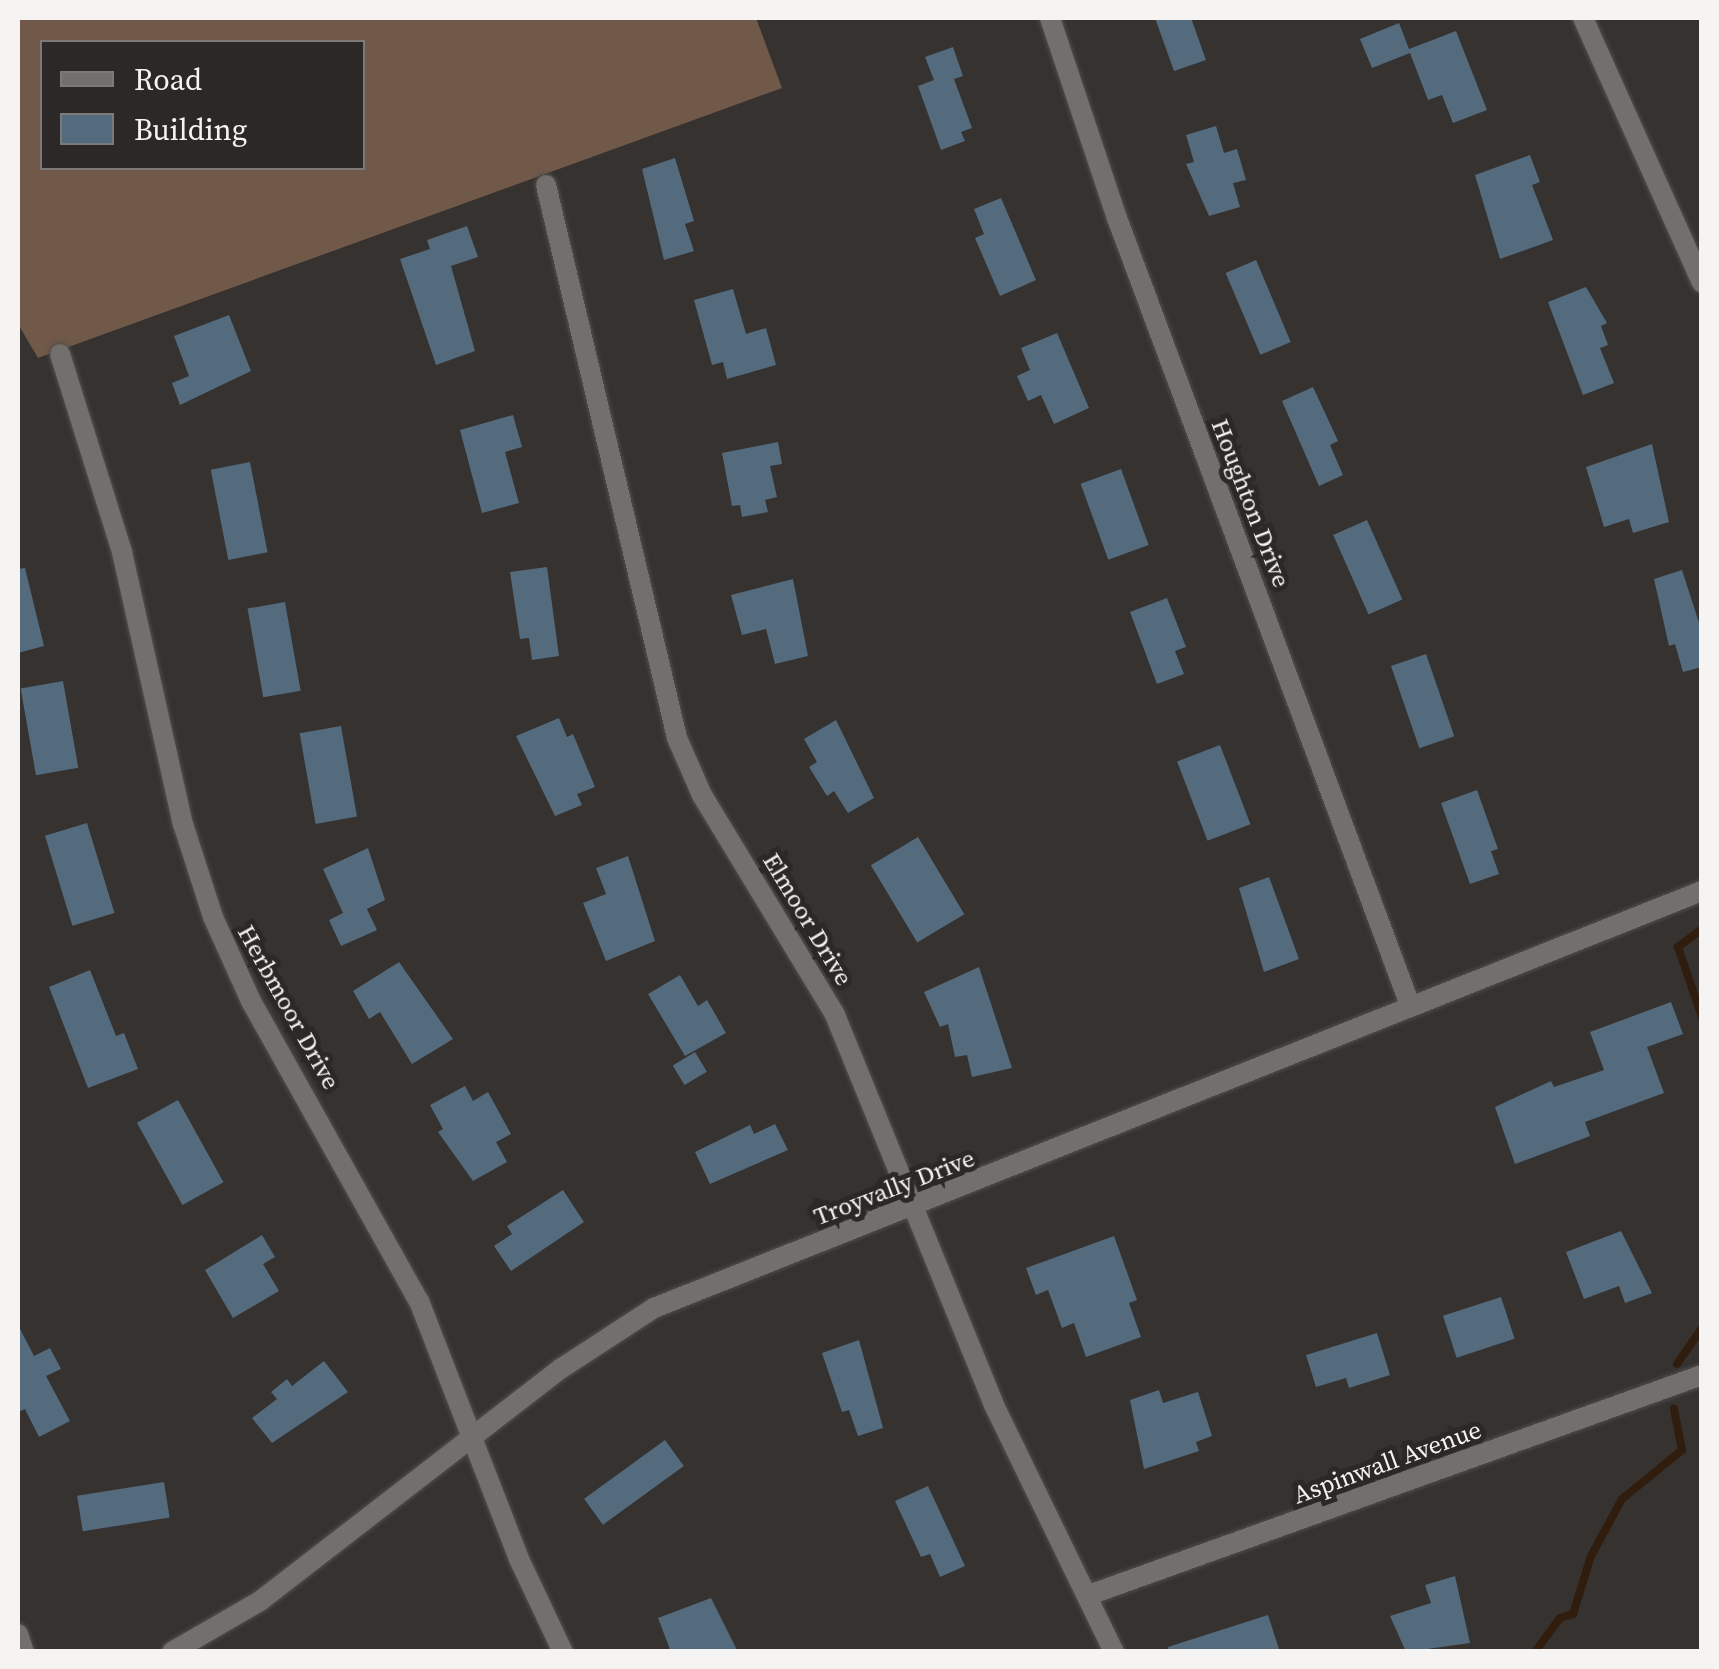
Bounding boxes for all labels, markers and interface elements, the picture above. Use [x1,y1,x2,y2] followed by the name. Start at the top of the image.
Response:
[40,40,365,170] legend
[134,59,202,100] text: Road
[134,109,247,150] text: Building
[1205,415,1297,591] street label: Houghton Drive
[757,847,859,991] street label: Elmoor Drive
[231,920,347,1094] street label: Herbmoor Drive
[809,1143,979,1231] street label: Troyvally Drive
[1289,1414,1485,1510] street label: Aspinwall Avenue

